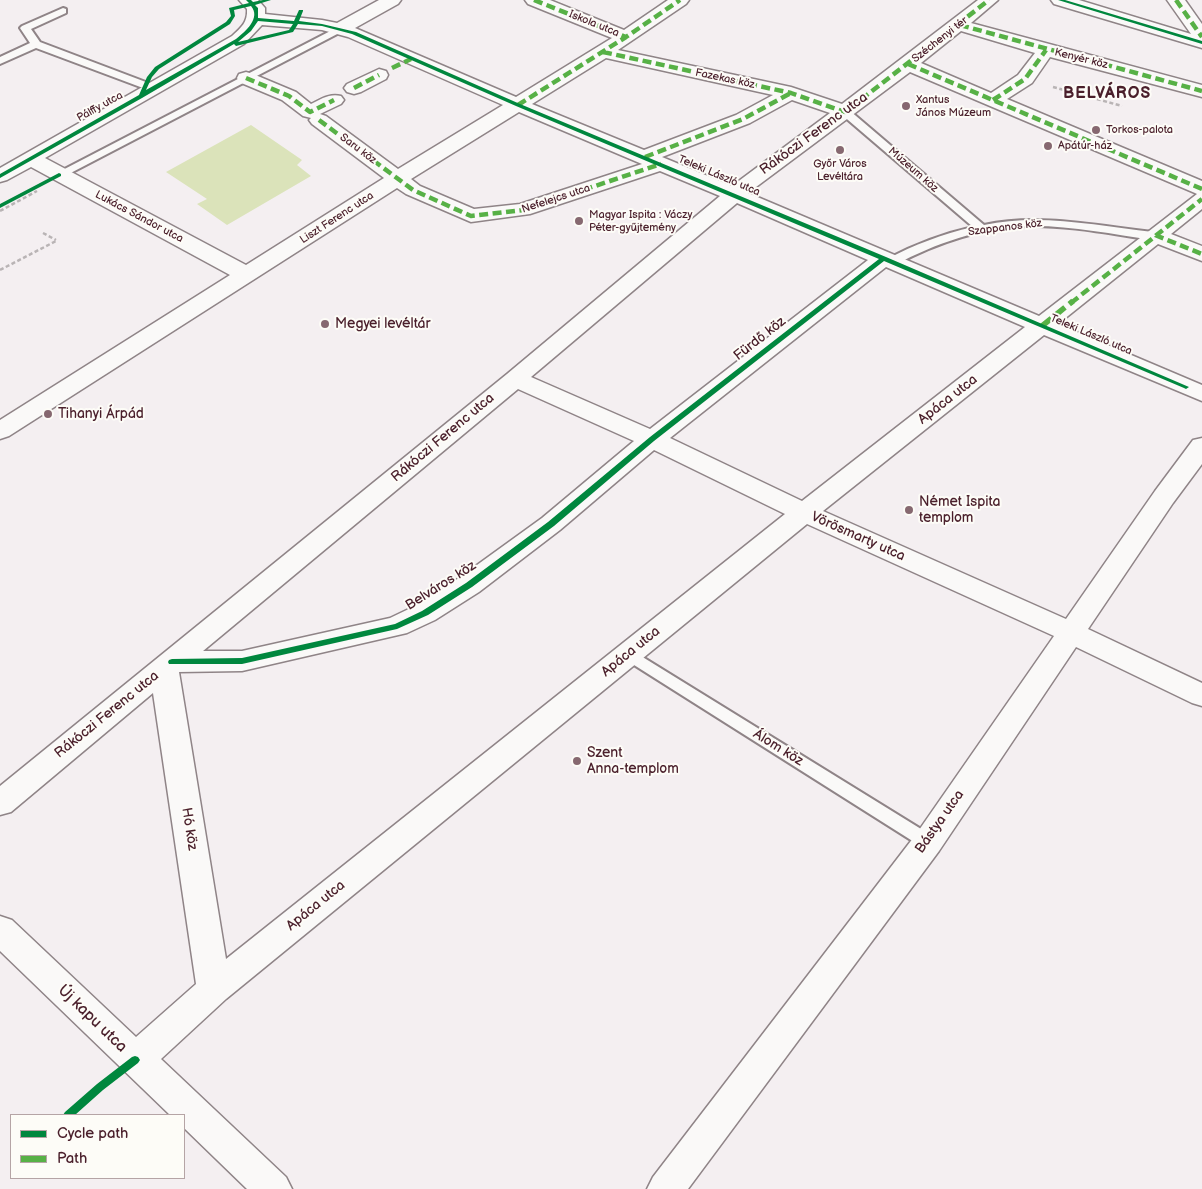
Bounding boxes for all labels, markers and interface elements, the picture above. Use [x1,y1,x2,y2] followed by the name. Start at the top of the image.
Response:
[567,8,621,40] street label: Iskola utca
[909,14,971,66] street label: Széchenyi tér
[1053,46,1109,72] street label: Kenyér köz
[694,66,756,92] street label: Fazekas köz
[1062,84,1152,104] district label: BELVÁROS
[75,89,125,125] street label: Pálffy utca
[757,89,871,179] street label: Rákóczi Ferenc utca
[916,93,991,119] place label: Xantus János Múzeum
[900,100,912,112] marker: Xantus János Múzeum
[1106,123,1173,137] place label: Torkos-palota
[1090,124,1102,136] marker: Torkos-palota
[337,131,379,167] street label: Saru köz
[1058,139,1112,153] place label: Apátúr-ház
[1042,140,1054,152] marker: Apátúr-ház
[834,144,846,156] marker: Győr Város Levéltára
[885,145,941,195] street label: Múzeum köz
[676,153,762,199] street label: Teleki László utca
[813,157,867,183] place label: Győr Város Levéltára
[520,182,592,216] street label: Nefelejcs utca
[93,188,185,246] street label: Lukács Sándor utca
[298,189,376,247] street label: Liszt Ferenc utca
[589,208,692,234] place label: Magyar Ispita : Váczy Péter-gyűjtemény
[573,215,585,227] marker: Magyar Ispita : Váczy Péter-gyűjtemény
[967,217,1043,239] street label: Szappanos köz
[1048,312,1134,358] street label: Teleki László utca
[731,313,789,365] street label: Fürdő köz
[335,316,431,332] place label: Megyei levéltár
[319,318,331,330] marker: Megyei levéltár
[915,372,981,428] street label: Apáca utca
[388,390,498,486] street label: Rákóczi Ferenc utca
[58,406,144,422] place label: Tihanyi Árpád
[42,408,54,420] marker: Tihanyi Árpád
[919,494,1000,526] place label: Német Ispita templom
[903,504,915,516] marker: Német Ispita templom
[808,509,908,565] street label: Vörösmarty utca
[403,558,479,614] street label: Belváros köz
[598,623,664,681] street label: Apáca utca
[52,668,162,762] street label: Rákóczi Ferenc utca
[750,726,806,770] street label: Álom köz
[587,745,679,778] place label: Szent Anna-templom
[571,755,583,767] marker: Szent Anna-templom
[912,787,968,857] street label: Bástya utca
[177,806,201,852] street label: Hó köz
[283,877,349,935] street label: Apáca utca
[53,981,131,1057] street label: Új kapu utca
[10,1114,185,1179] legend
[57,1124,128,1143] text: Cycle path
[57,1149,87,1168] text: Path

